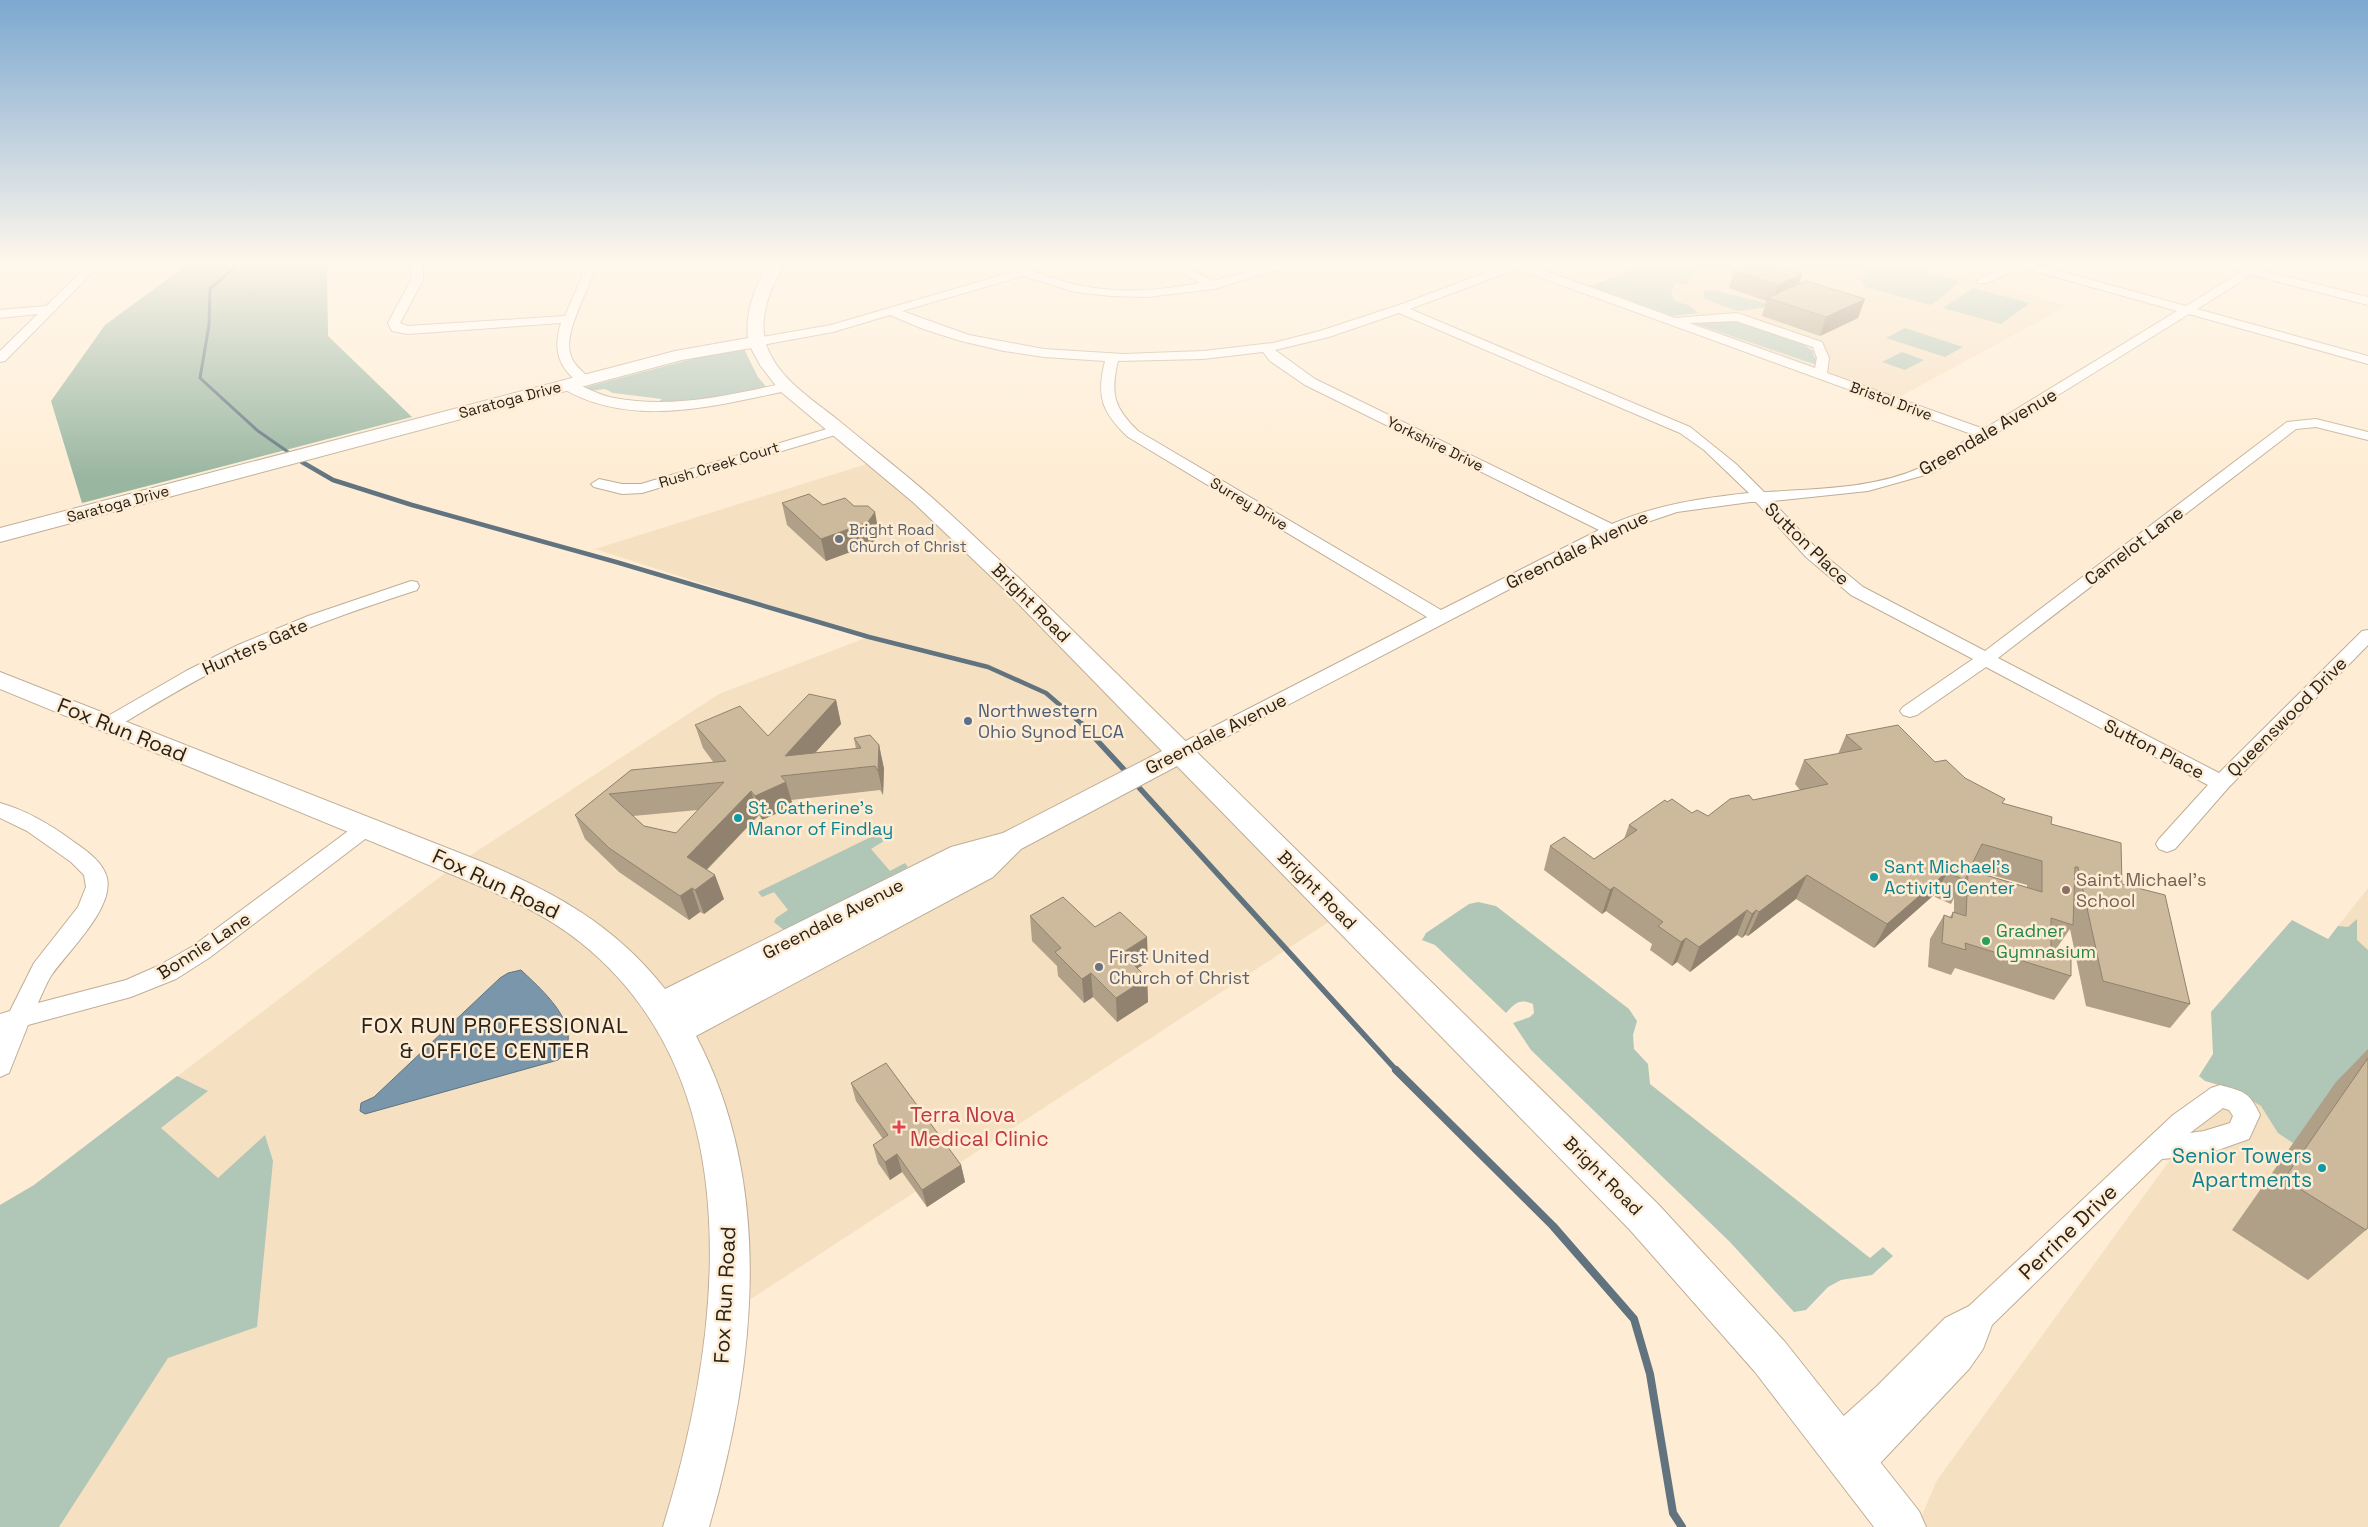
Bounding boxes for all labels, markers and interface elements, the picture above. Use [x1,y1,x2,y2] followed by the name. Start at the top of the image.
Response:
[457,377,563,422] street label: Saratoga Drive
[1847,377,1935,424] street label: Bristol Drive
[1915,383,2061,480] street label: Greendale Avenue
[1384,412,1487,475] street label: Yorkshire Drive
[656,437,781,492] street label: Rush Creek Court
[1207,473,1292,534] street label: Surrey Drive
[65,481,171,526] street label: Saratoga Drive
[1760,497,1855,590] street label: Sutton Place
[2080,501,2188,590] street label: Camelot Lane
[1502,505,1652,594] street label: Greendale Avenue
[849,520,967,556] place label: Bright Road Church of Christ
[833,533,845,545] marker: Bright Road Church of Christ
[987,558,1076,647] street label: Bright Road
[198,613,311,680] street label: Hunters Gate
[2222,652,2352,782] street label: Queenswood Drive
[1141,688,1290,779] street label: Greendale Avenue
[53,691,191,768] street label: Fox Run Road
[978,699,1124,743] place label: Northwestern Ohio Synod ELCA
[2100,713,2208,784] street label: Sutton Place
[962,715,974,727] marker: Northwestern Ohio Synod ELCA
[748,796,893,840] place label: St. Catherine's Manor of Findlay
[732,812,744,824] marker: St. Catherine's Manor of Findlay
[428,842,564,925] street label: Fox Run Road
[1273,845,1362,934] street label: Bright Road
[1884,855,2015,899] place label: Sant Michael's Activity Center
[2076,868,2206,912] place label: Saint Michael's School
[1868,871,1880,883] marker: Sant Michael's Activity Center
[758,873,907,964] street label: Greendale Avenue
[2060,884,2072,896] marker: Saint Michael's School
[153,907,255,984] street label: Bonnie Lane
[1996,919,2096,963] place label: Gradner Gymnasium
[1980,935,1992,947] marker: Gradner Gymnasium
[1109,945,1250,989] place label: First United Church of Christ
[1093,961,1105,973] marker: First United Church of Christ
[361,1011,629,1064] district label: FOX RUN PROFESSIONAL & OFFICE CENTER
[910,1101,1049,1152] place label: Terra Nova Medical Clinic
[892,1120,906,1134] marker: Terra Nova Medical Clinic
[1559,1131,1648,1220] street label: Bright Road
[2172,1142,2312,1193] place label: Senior Towers Apartments
[2316,1162,2328,1174] marker: Senior Towers Apartments
[2013,1178,2123,1285] street label: Perrine Drive
[707,1226,742,1364] street label: Fox Run Road

